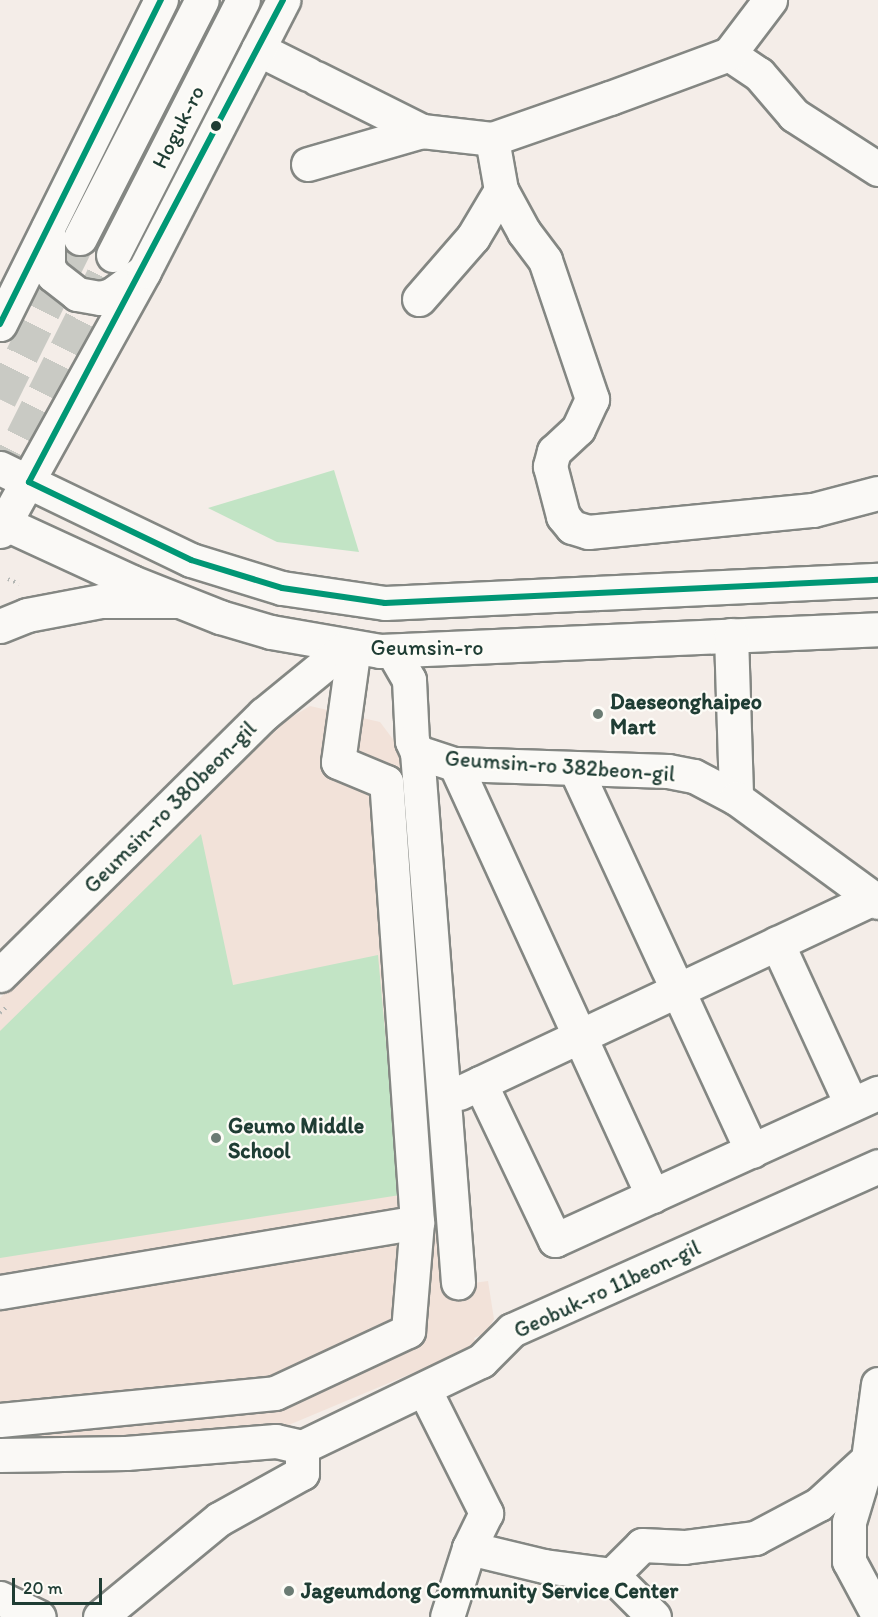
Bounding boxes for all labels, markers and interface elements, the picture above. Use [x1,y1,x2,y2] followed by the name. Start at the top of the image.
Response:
[146,81,210,173] street label: Hoguk-ro
[210,120,222,132] unlabelled marker
[371,635,483,661] street label: Geumsin-ro
[610,688,762,740] place label: Daeseonghaipeo Mart
[591,707,605,721] marker: Daeseonghaipeo Mart
[79,716,261,898] street label: Geumsin-ro 380beon-gil
[444,745,676,787] street label: Geumsin-ro 382beon-gil
[228,1112,364,1164] place label: Geumo Middle School
[209,1131,223,1145] marker: Geumo Middle School
[510,1234,704,1344] street label: Geobuk-ro 11beon-gil
[15,1566,105,1604] scale bar
[23,1577,63,1599] text: 20 m
[301,1578,679,1604] place label: Jageumdong Community Service Center
[282,1584,296,1598] marker: Jageumdong Community Service Center

